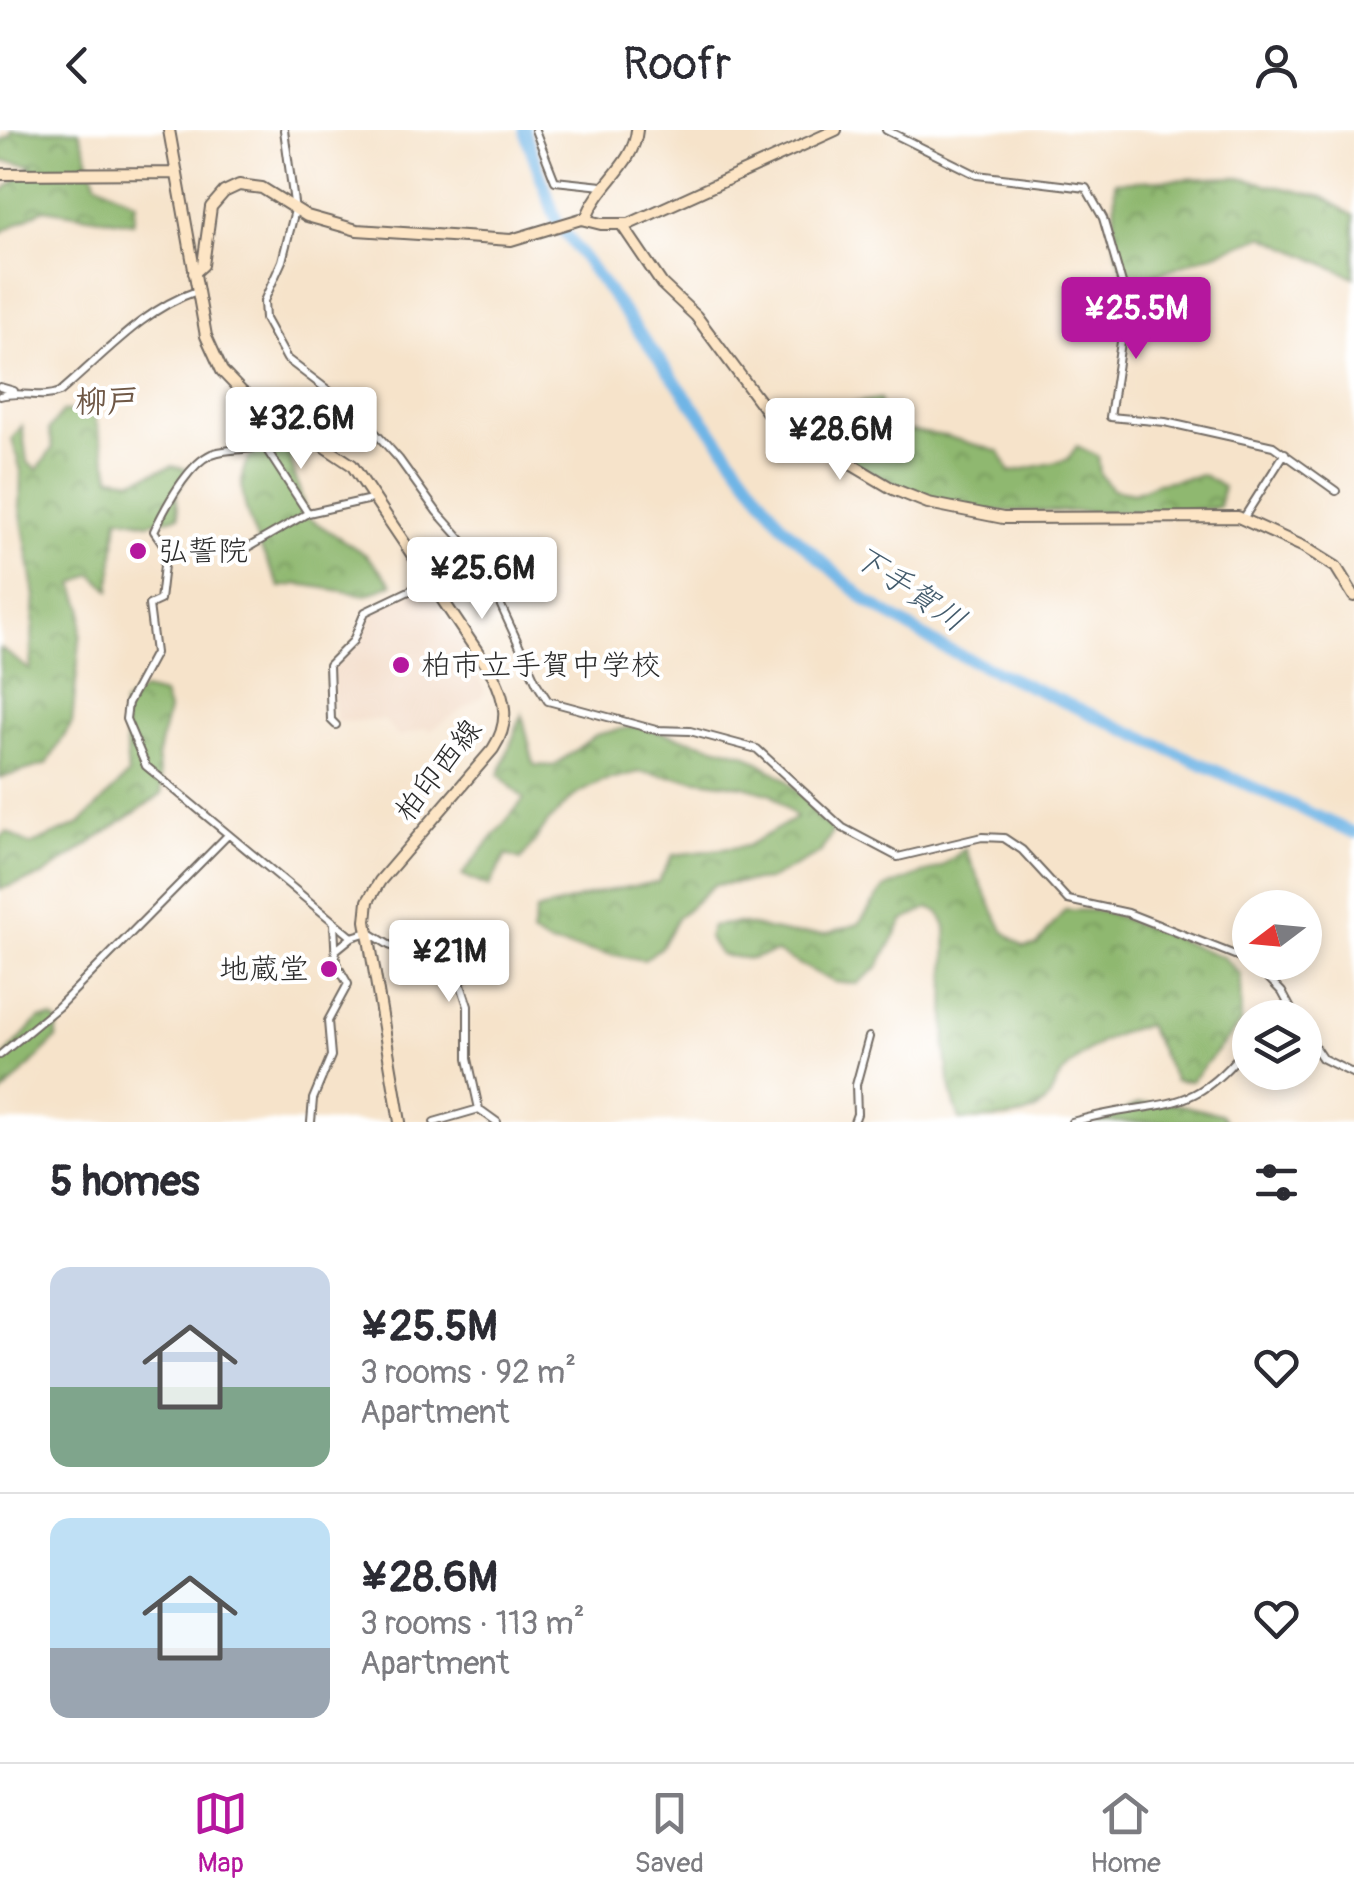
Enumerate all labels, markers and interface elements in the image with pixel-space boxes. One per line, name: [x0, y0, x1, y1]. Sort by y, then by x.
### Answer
text: Roofr: [623, 37, 731, 93]
icon: back: [50, 38, 105, 93]
icon: person: [1249, 38, 1304, 93]
pin: ¥25.5M: [1055, 277, 1217, 362]
text: ¥25.5M: [1084, 289, 1188, 329]
district label: 柳戸: [75, 382, 139, 422]
pin: ¥32.6M: [220, 387, 382, 472]
pin: ¥28.6M: [759, 398, 921, 483]
text: ¥32.6M: [248, 399, 354, 439]
text: ¥28.6M: [788, 410, 892, 450]
place label: 弘誓院: [158, 533, 248, 570]
water label: 下手賀川: [845, 536, 974, 641]
pin: ¥25.6M: [401, 537, 563, 622]
marker: 弘誓院: [127, 540, 149, 562]
text: ¥25.6M: [429, 549, 535, 589]
place label: 柏市立手賀中学校: [421, 647, 661, 684]
marker: 柏市立手賀中学校: [390, 654, 412, 676]
street label: 柏印西線: [387, 712, 490, 829]
north arrow: [1232, 890, 1322, 980]
map controls: [1232, 890, 1322, 1090]
pin: ¥21M: [390, 920, 508, 1005]
text: ¥21M: [411, 932, 487, 972]
place label: 地蔵堂: [219, 951, 309, 988]
marker: 地蔵堂: [318, 958, 340, 980]
button: layers: [1232, 1000, 1322, 1090]
icon: filters: [1249, 1155, 1304, 1210]
text: 5 homes: [50, 1156, 200, 1208]
text: ¥25.5M: [360, 1301, 498, 1353]
icon: home: [130, 1307, 250, 1427]
icon: heart: [1249, 1340, 1304, 1395]
text: 3 rooms · 92 m²: [360, 1353, 576, 1393]
text: Apartment: [360, 1393, 509, 1433]
text: ¥28.6M: [360, 1552, 498, 1604]
icon: home: [130, 1558, 250, 1678]
icon: heart: [1249, 1591, 1304, 1646]
text: 3 rooms · 113 m²: [360, 1604, 585, 1644]
text: Apartment: [360, 1644, 509, 1684]
tab: Map: [193, 1786, 248, 1881]
tab: Saved: [634, 1786, 704, 1881]
tab: Home: [1090, 1786, 1161, 1881]

